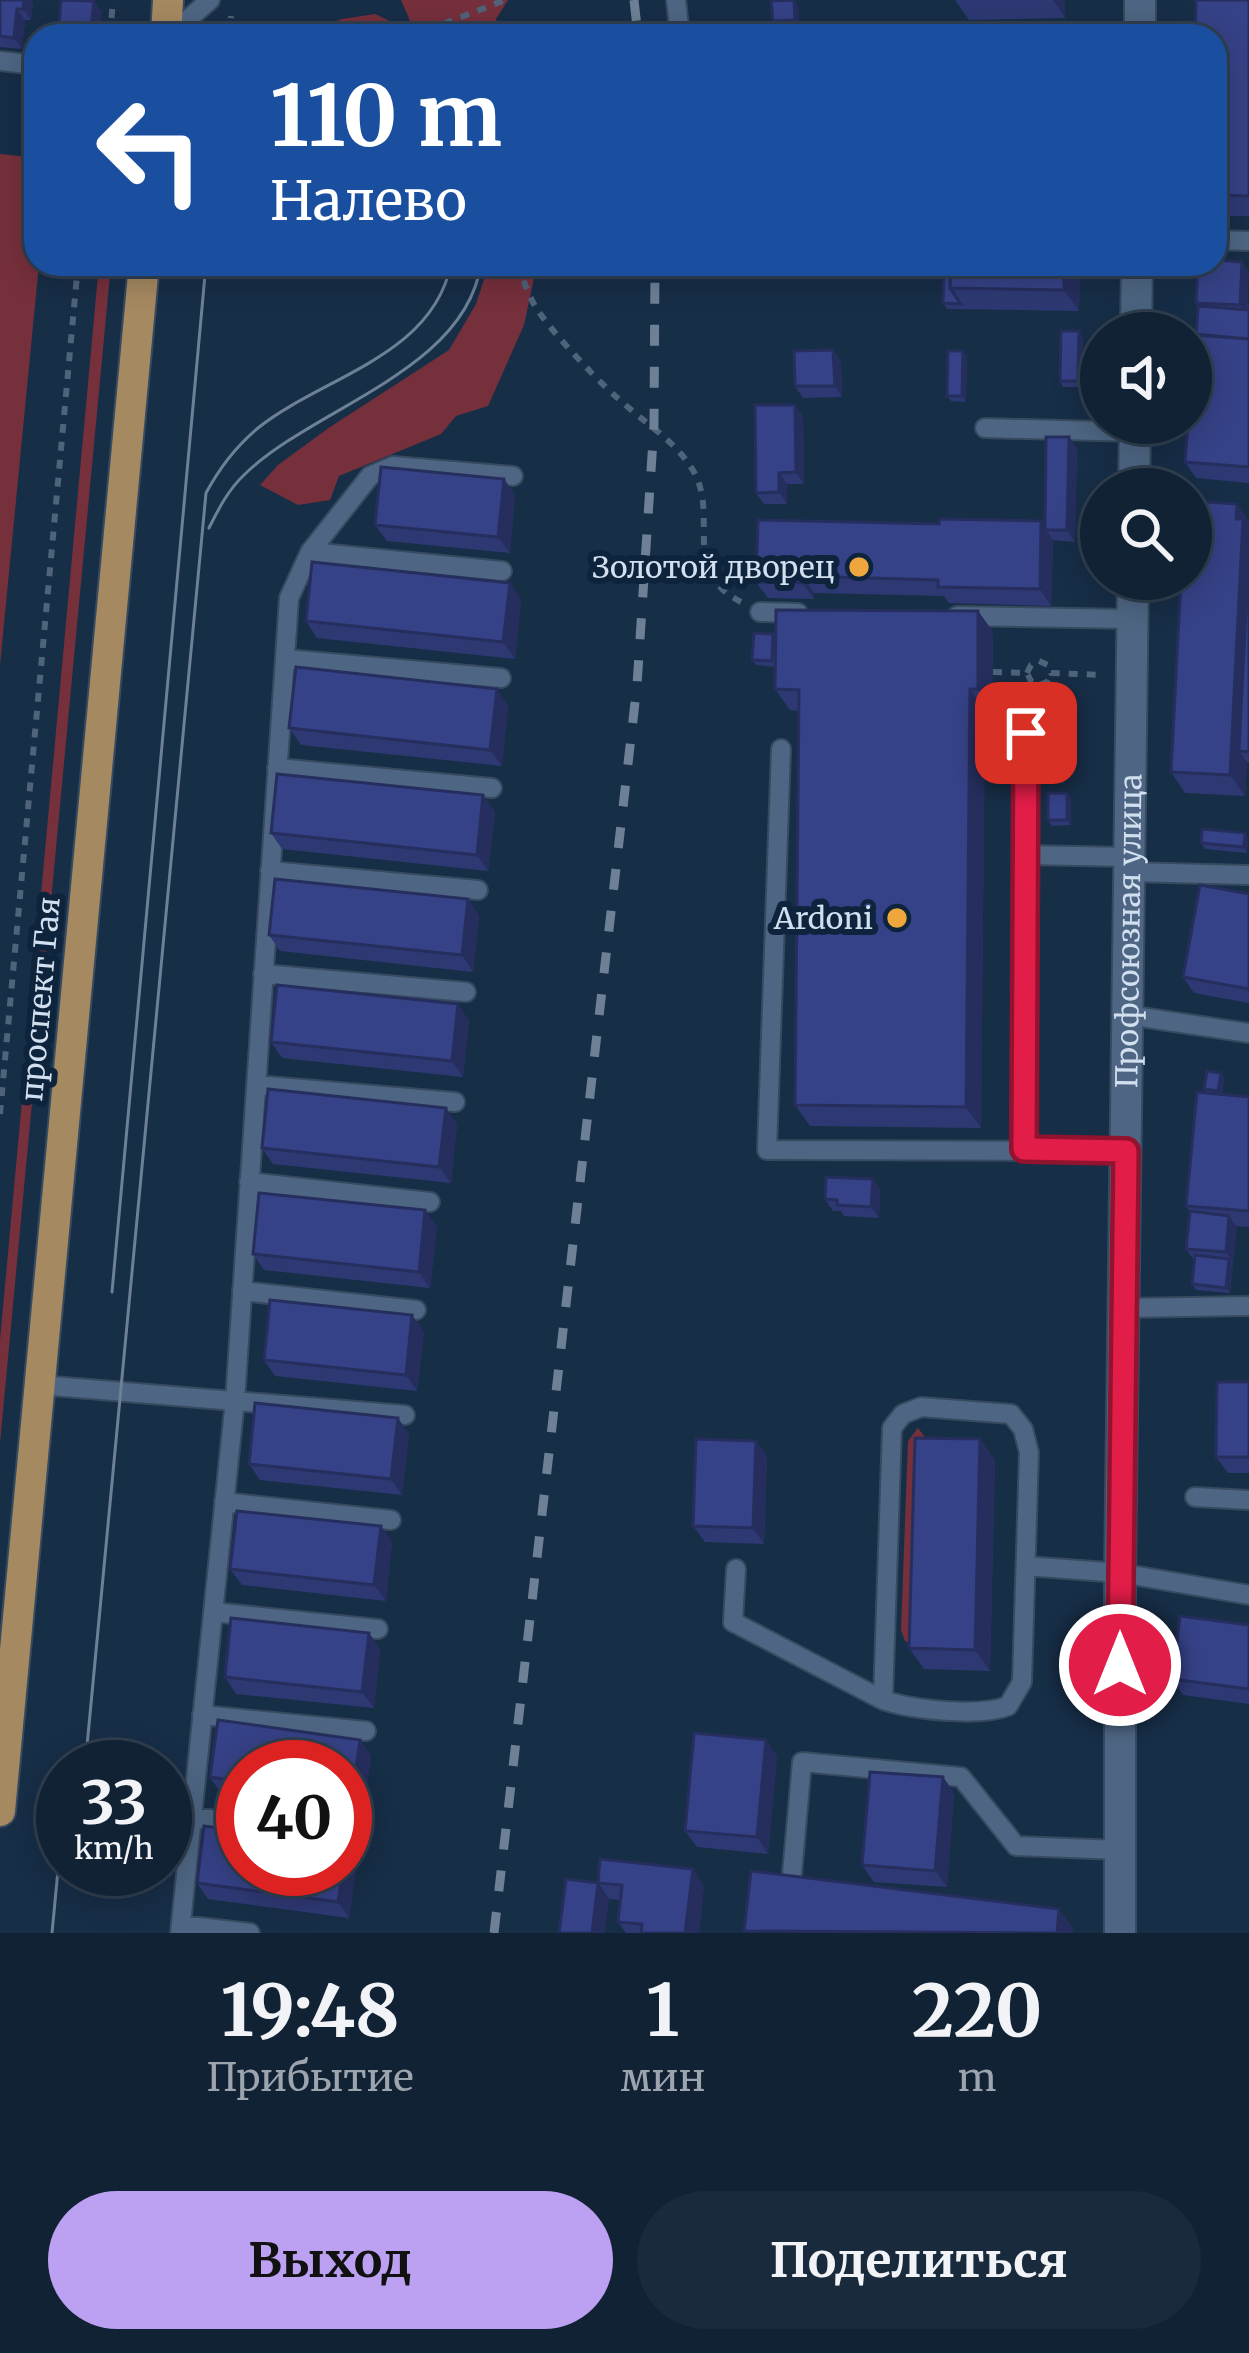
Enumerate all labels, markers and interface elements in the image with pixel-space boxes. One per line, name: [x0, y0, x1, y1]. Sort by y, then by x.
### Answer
text: 110 m: [270, 63, 502, 169]
icon: left: [72, 72, 228, 228]
text: Налево: [270, 167, 467, 235]
map controls: [1080, 312, 1212, 600]
button: sound: [1080, 312, 1212, 444]
button: search: [1080, 468, 1212, 600]
place label: Золотой дворец: [592, 548, 835, 586]
marker: Золотой дворец: [846, 554, 872, 580]
pin: [975, 682, 1077, 784]
icon: arrive: [993, 700, 1059, 766]
street label: Профсоюзная улица: [1107, 773, 1149, 1089]
street label: проспект Гая: [12, 895, 68, 1103]
place label: Ardoni: [773, 899, 873, 937]
marker: Ardoni: [884, 905, 910, 931]
position arrow: [1057, 1602, 1183, 1728]
speed limit sign: 40: [216, 1740, 372, 1896]
text: 33: [81, 1765, 147, 1840]
text: km/h: [74, 1829, 154, 1867]
text: 19:48: [221, 1965, 400, 2056]
text: 1: [646, 1965, 679, 2056]
text: 220: [912, 1965, 1042, 2056]
text: Прибытие: [207, 2053, 414, 2102]
text: мин: [620, 2053, 705, 2102]
text: m: [958, 2053, 997, 2102]
button: Выход: [48, 2191, 613, 2329]
button: Поделиться: [637, 2191, 1201, 2329]

